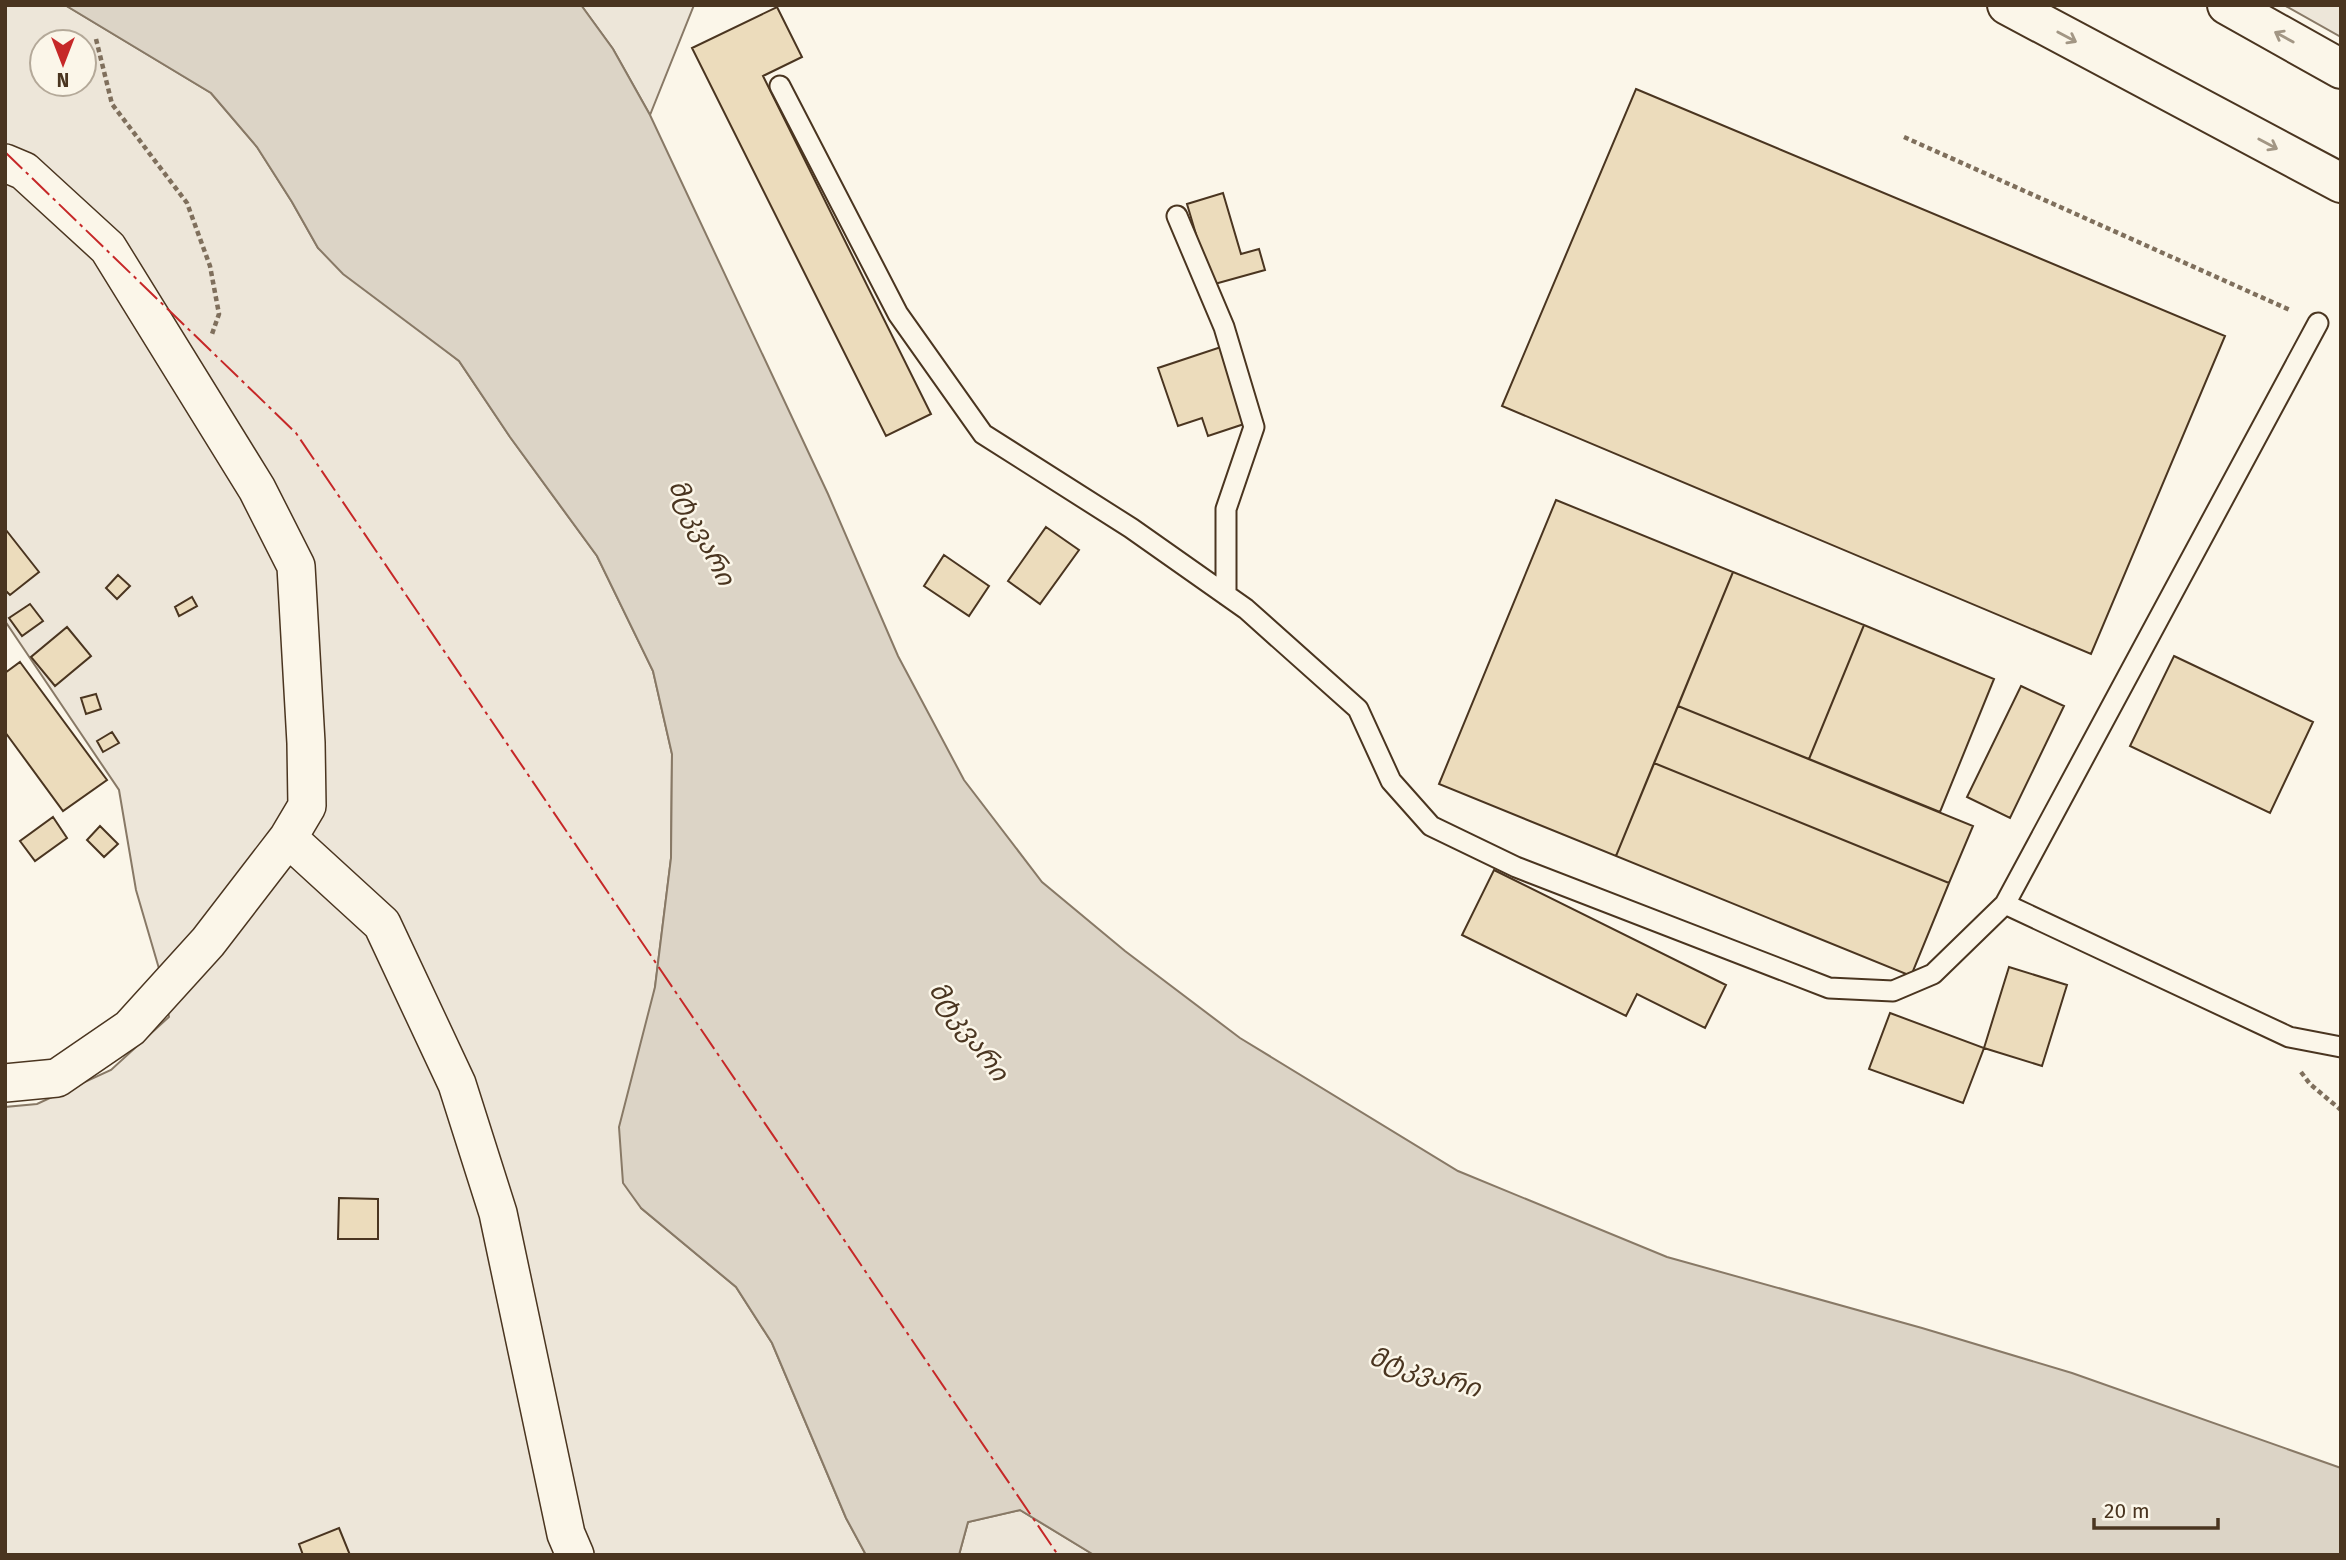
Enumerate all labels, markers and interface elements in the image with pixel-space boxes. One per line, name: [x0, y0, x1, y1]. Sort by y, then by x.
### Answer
north arrow: [28, 28, 98, 98]
one-way arrow: [2274, 30, 2295, 43]
one-way arrow: [2057, 31, 2077, 45]
text: N: [57, 68, 69, 91]
one-way arrow: [2257, 138, 2278, 151]
water label: მტკვარი: [662, 474, 742, 591]
water label: მტკვარი: [922, 976, 1016, 1088]
water label: მტკვარი: [1365, 1341, 1485, 1404]
scale bar: [2094, 1486, 2218, 1530]
text: 20 m: [2104, 1498, 2150, 1524]

